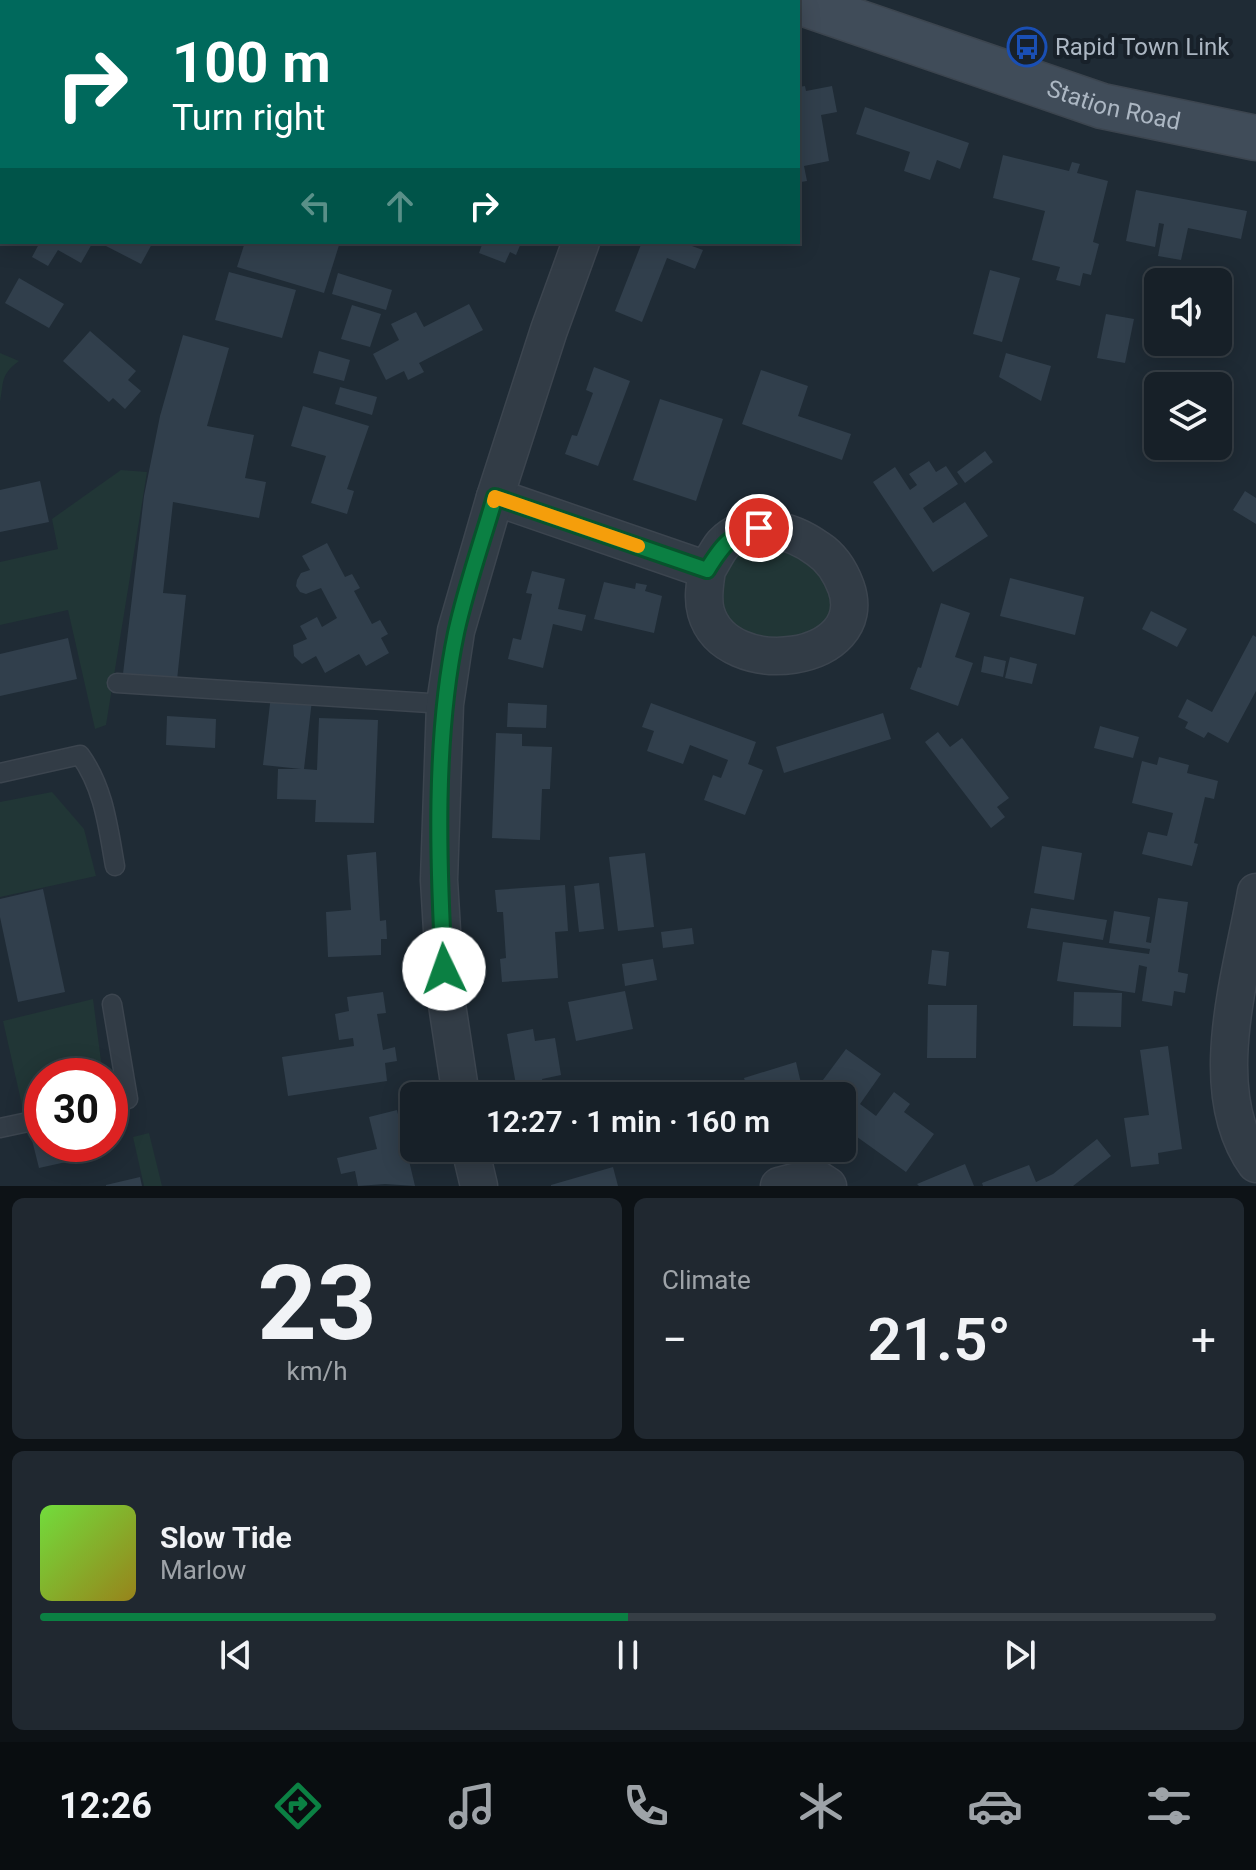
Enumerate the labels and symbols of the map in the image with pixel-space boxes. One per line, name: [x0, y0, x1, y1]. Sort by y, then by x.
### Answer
bus stop icon: Rapid Town Link: [1006, 26, 1048, 68]
place label: Rapid Town Link: [1055, 33, 1230, 61]
street label: Station Road: [1043, 74, 1183, 136]
pin: [725, 494, 793, 562]
position arrow: [402, 927, 486, 1011]
speed limit sign: 30: [24, 1058, 128, 1162]

